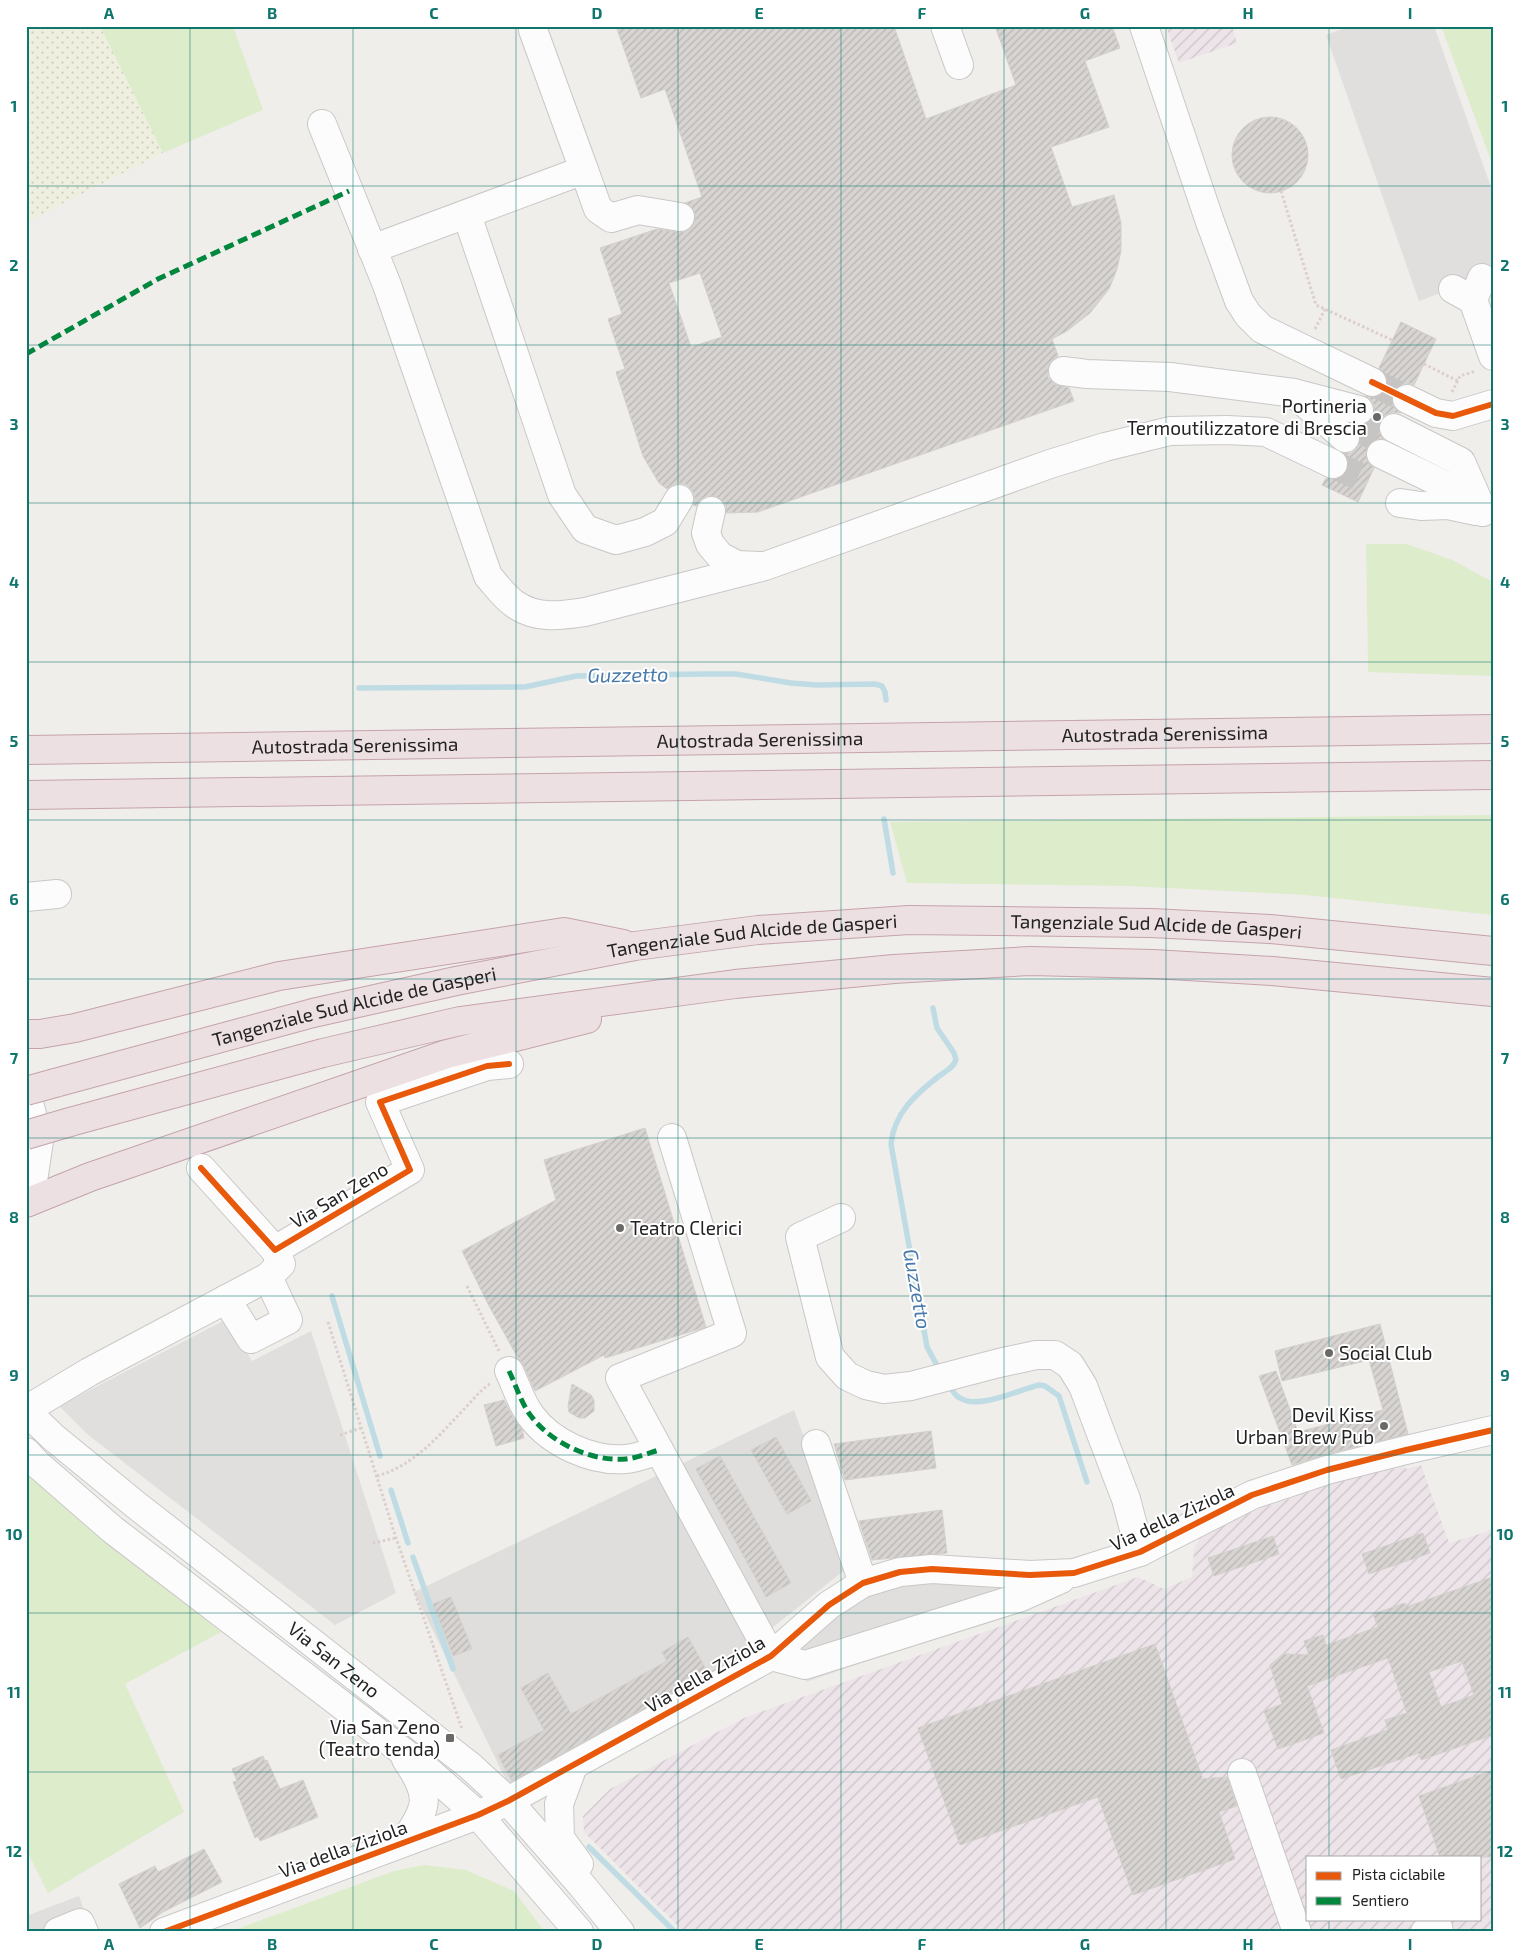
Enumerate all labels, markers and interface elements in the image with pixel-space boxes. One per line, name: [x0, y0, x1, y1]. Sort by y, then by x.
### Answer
text: A: [104, 3, 115, 22]
text: B: [267, 3, 277, 22]
text: C: [429, 3, 439, 22]
text: D: [592, 3, 603, 22]
text: E: [754, 3, 764, 22]
text: F: [918, 3, 927, 22]
text: G: [1080, 3, 1090, 22]
text: H: [1242, 3, 1254, 22]
text: I: [1408, 3, 1412, 22]
text: 1: [11, 96, 17, 115]
text: 1: [1502, 96, 1508, 115]
text: 2: [9, 255, 19, 274]
text: 2: [1500, 255, 1510, 274]
place label: Portineria Termoutilizzatore di Brescia: [1127, 394, 1367, 439]
marker: Portineria Termoutilizzatore di Brescia: [1371, 411, 1383, 423]
text: 3: [9, 414, 19, 433]
text: 3: [1500, 414, 1510, 433]
text: 4: [9, 572, 19, 591]
text: 4: [1500, 572, 1510, 591]
water label: Guzzetto: [587, 661, 669, 687]
street label: Autostrada Serenissima: [1061, 720, 1268, 746]
street label: Autostrada Serenissima: [656, 726, 863, 752]
text: 5: [10, 731, 19, 750]
text: 5: [1501, 731, 1510, 750]
street label: Autostrada Serenissima: [252, 732, 458, 758]
text: 6: [9, 889, 19, 908]
text: 6: [1500, 889, 1510, 908]
street label: Tangenziale Sud Alcide de Gasperi: [605, 909, 898, 962]
street label: Tangenziale Sud Alcide de Gasperi: [1010, 909, 1303, 943]
street label: Tangenziale Sud Alcide de Gasperi: [209, 961, 498, 1051]
text: 7: [10, 1048, 19, 1067]
text: 7: [1501, 1048, 1510, 1067]
street label: Via San Zeno: [286, 1156, 392, 1233]
text: 8: [9, 1207, 19, 1226]
text: 8: [1500, 1207, 1510, 1226]
place label: Teatro Clerici: [630, 1216, 742, 1239]
marker: Teatro Clerici: [614, 1222, 626, 1234]
water label: Guzzetto: [899, 1247, 937, 1331]
place label: Social Club: [1339, 1341, 1432, 1364]
marker: Social Club: [1323, 1347, 1335, 1359]
text: 9: [9, 1365, 19, 1384]
text: 9: [1500, 1365, 1510, 1384]
place label: Devil Kiss Urban Brew Pub: [1235, 1403, 1374, 1448]
marker: Devil Kiss Urban Brew Pub: [1378, 1420, 1390, 1432]
street label: Via della Ziziola: [1106, 1478, 1238, 1555]
text: 10: [5, 1524, 23, 1543]
text: 10: [1496, 1524, 1514, 1543]
street label: Via San Zeno: [284, 1616, 385, 1702]
street label: Via della Ziziola: [641, 1630, 769, 1717]
text: 11: [7, 1682, 21, 1701]
text: 11: [1498, 1682, 1512, 1701]
place label: Via San Zeno (Teatro tenda): [319, 1715, 440, 1760]
marker: Via San Zeno (Teatro tenda): [444, 1732, 456, 1744]
street label: Via della Ziziola: [276, 1815, 410, 1882]
text: 12: [6, 1841, 22, 1860]
text: 12: [1497, 1841, 1513, 1860]
legend: [1306, 1856, 1482, 1920]
text: Pista ciclabile: [1352, 1865, 1445, 1883]
text: Sentiero: [1352, 1891, 1409, 1909]
text: A: [104, 1934, 115, 1953]
text: B: [267, 1934, 277, 1953]
text: C: [429, 1934, 439, 1953]
text: D: [592, 1934, 603, 1953]
text: E: [754, 1934, 764, 1953]
text: F: [918, 1934, 927, 1953]
text: G: [1080, 1934, 1090, 1953]
text: H: [1242, 1934, 1254, 1953]
text: I: [1408, 1934, 1412, 1953]

